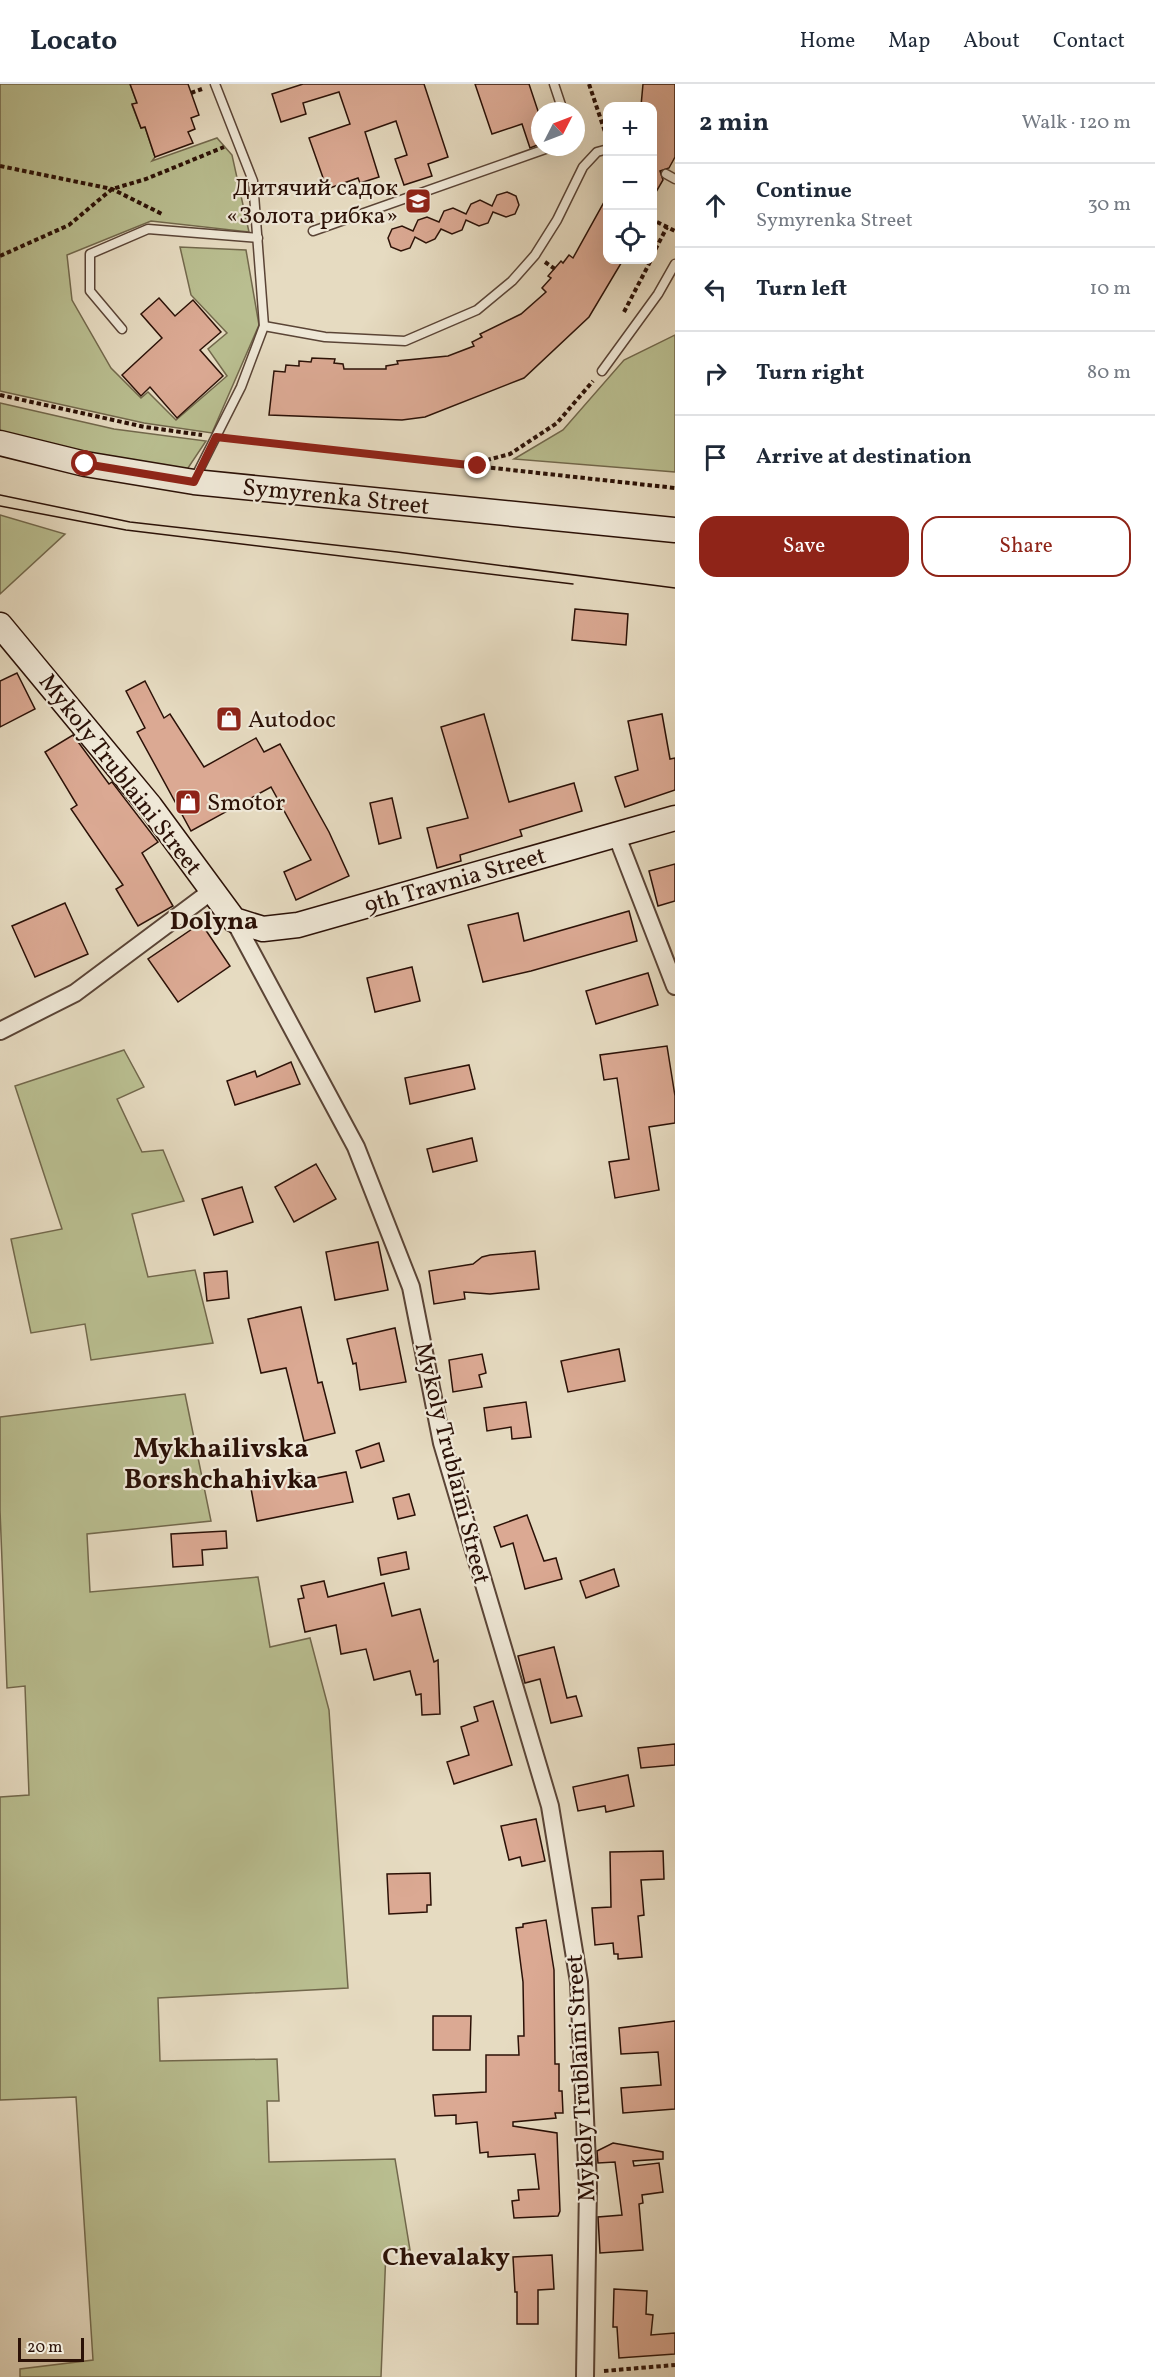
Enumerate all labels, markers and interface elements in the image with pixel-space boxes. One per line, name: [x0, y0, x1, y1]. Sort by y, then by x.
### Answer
text: Locato: [30, 22, 117, 61]
text: Home: [800, 27, 855, 56]
text: Map: [888, 27, 930, 56]
text: About: [963, 27, 1020, 56]
text: Contact: [1053, 27, 1125, 56]
north arrow: [531, 102, 585, 156]
map controls: [603, 102, 657, 264]
button: +: [603, 102, 657, 156]
text: 2 min: [699, 105, 769, 141]
text: Walk · 120 m: [1022, 109, 1131, 137]
button: −: [603, 156, 657, 210]
place label: Дитячий садок «Золота рибка»: [227, 172, 398, 234]
text: Continue: [756, 176, 852, 207]
school or university icon: Дитячий садок «Золота рибка»: [403, 186, 433, 216]
icon: ahead: [699, 189, 732, 222]
text: 30 m: [1087, 191, 1131, 219]
text: Symyrenka Street: [756, 207, 913, 235]
button: locate: [603, 210, 657, 264]
icon: left: [699, 273, 732, 306]
text: Turn left: [756, 274, 847, 305]
text: 10 m: [1090, 275, 1131, 303]
icon: right: [699, 357, 732, 390]
text: Turn right: [756, 358, 864, 389]
text: 80 m: [1087, 359, 1131, 387]
icon: arrive: [699, 441, 732, 474]
text: Arrive at destination: [756, 442, 972, 473]
route start: [71, 450, 97, 476]
route end: [464, 452, 490, 478]
street label: Symyrenka Street: [241, 471, 431, 525]
button: Save: [699, 516, 909, 577]
button: Share: [921, 516, 1131, 577]
street label: Mykoly Trublaini Street: [30, 667, 209, 883]
shop icon: Autodoc: [214, 704, 244, 734]
place label: Autodoc: [248, 704, 336, 738]
shop icon: Smotor: [173, 787, 203, 817]
place label: Smotor: [207, 787, 285, 821]
street label: 9th Travnia Street: [361, 840, 550, 924]
district label: Dolyna: [170, 904, 258, 940]
street label: Mykoly Trublaini Street: [405, 1339, 498, 1588]
district label: Mykhailivska Borshchahivka: [124, 1431, 318, 1500]
street label: Mykoly Trublaini Street: [559, 1953, 605, 2203]
district label: Chevalaky: [382, 2240, 510, 2276]
scale bar: [18, 2335, 84, 2362]
text: 20 m: [27, 2337, 62, 2359]

